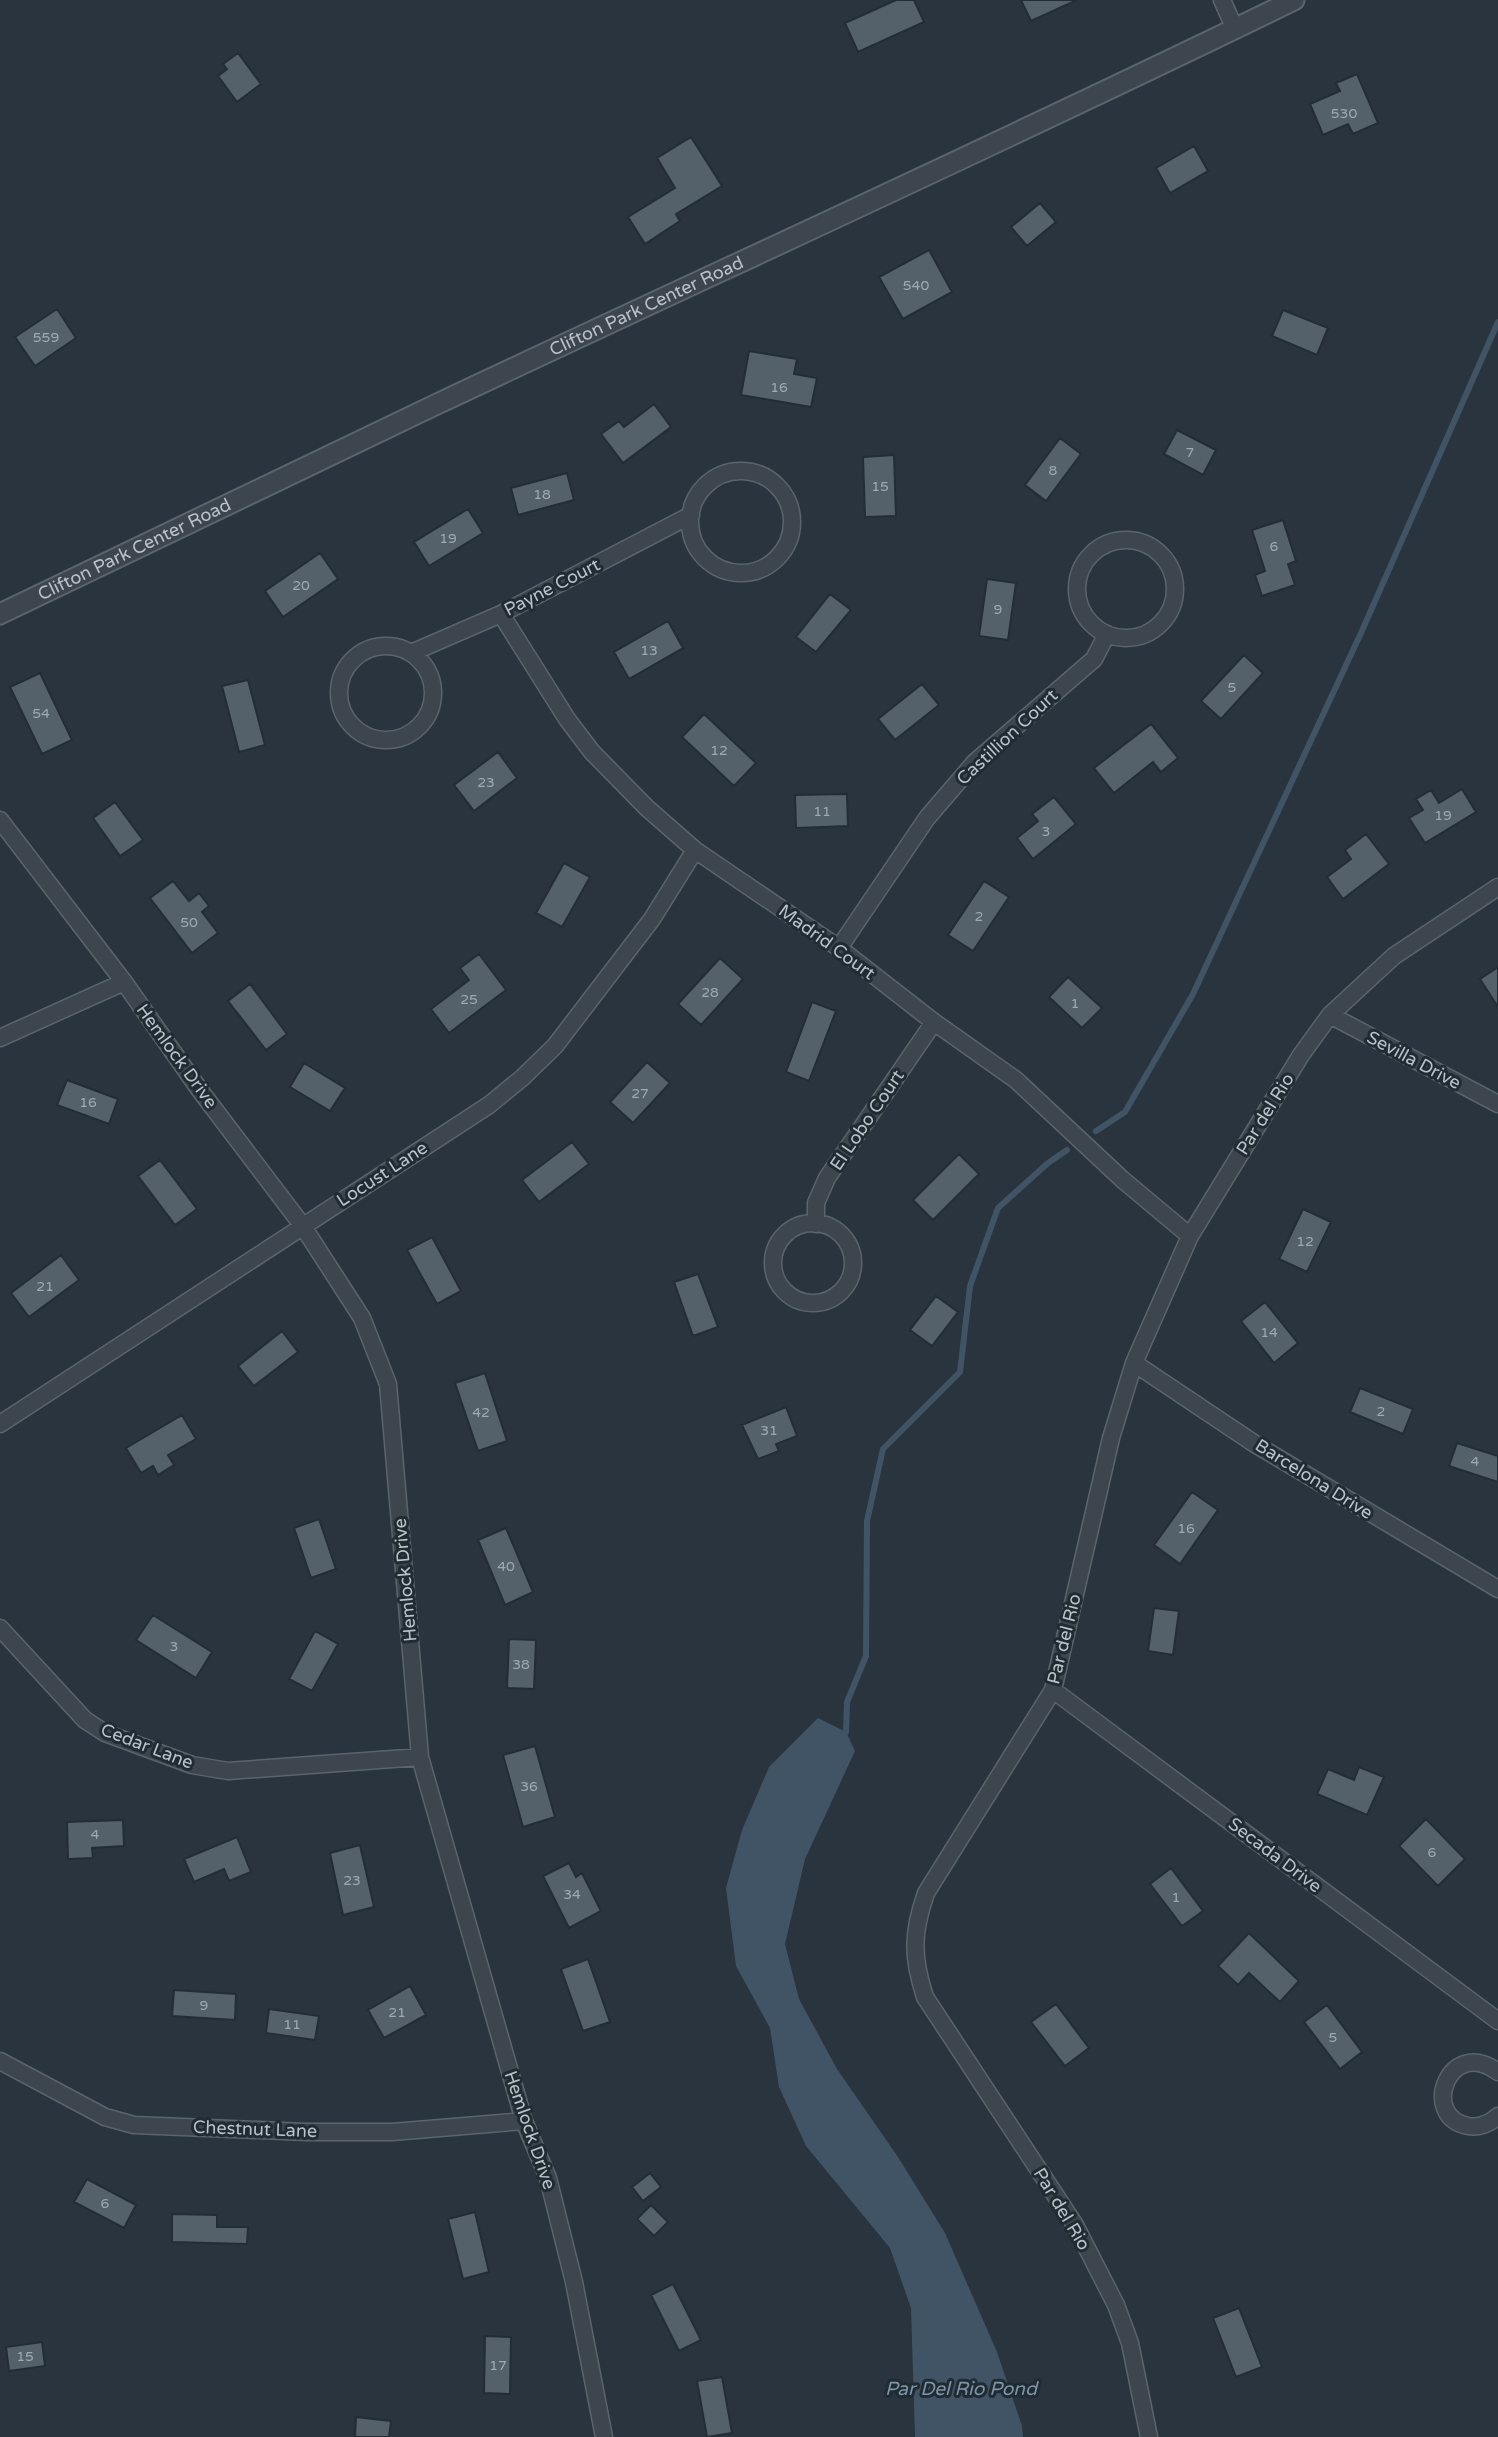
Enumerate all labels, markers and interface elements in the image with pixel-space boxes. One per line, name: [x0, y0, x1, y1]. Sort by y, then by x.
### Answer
house number: 530: [1331, 105, 1357, 122]
street label: Clifton Park Center Road: [546, 251, 747, 361]
house number: 540: [903, 277, 929, 294]
house number: 559: [33, 329, 59, 346]
house number: 16: [770, 379, 788, 396]
house number: 7: [1186, 444, 1194, 461]
house number: 8: [1049, 462, 1058, 479]
house number: 15: [871, 478, 889, 495]
house number: 18: [533, 486, 551, 503]
street label: Clifton Park Center Road: [34, 493, 234, 605]
house number: 19: [439, 530, 457, 547]
house number: 6: [1270, 538, 1279, 555]
street label: Payne Court: [500, 553, 604, 621]
house number: 20: [292, 577, 310, 594]
house number: 9: [994, 601, 1002, 618]
house number: 13: [640, 642, 658, 659]
house number: 5: [1228, 679, 1236, 696]
street label: Castillion Court: [952, 684, 1062, 790]
house number: 54: [32, 705, 50, 722]
house number: 12: [710, 742, 728, 759]
house number: 23: [477, 774, 495, 791]
house number: 11: [813, 803, 831, 820]
house number: 19: [1434, 807, 1452, 824]
house number: 3: [1042, 823, 1050, 840]
street label: Madrid Court: [774, 900, 880, 985]
house number: 2: [975, 908, 983, 925]
house number: 50: [180, 914, 198, 931]
house number: 28: [701, 984, 719, 1001]
house number: 25: [460, 991, 478, 1008]
house number: 1: [1071, 995, 1079, 1012]
street label: Hemlock Drive: [132, 999, 222, 1113]
street label: Sevilla Drive: [1363, 1026, 1465, 1094]
street label: El Lobo Court: [825, 1065, 909, 1175]
street label: Par del Rio: [1231, 1069, 1299, 1159]
house number: 27: [631, 1085, 649, 1102]
house number: 16: [79, 1094, 97, 1111]
street label: Locust Lane: [333, 1137, 431, 1211]
house number: 12: [1296, 1233, 1314, 1250]
house number: 21: [36, 1278, 54, 1295]
house number: 14: [1260, 1324, 1278, 1341]
house number: 2: [1377, 1403, 1385, 1420]
house number: 42: [472, 1404, 490, 1421]
house number: 31: [760, 1422, 778, 1439]
street label: Barcelona Drive: [1251, 1434, 1377, 1524]
house number: 4: [1471, 1453, 1480, 1470]
street label: Hemlock Drive: [389, 1517, 421, 1643]
house number: 16: [1177, 1520, 1195, 1537]
house number: 40: [497, 1558, 515, 1575]
street label: Par del Rio: [1042, 1592, 1086, 1686]
house number: 3: [170, 1638, 178, 1655]
house number: 38: [512, 1656, 530, 1673]
street label: Cedar Lane: [98, 1718, 196, 1774]
house number: 36: [520, 1778, 538, 1795]
street label: Secada Drive: [1224, 1813, 1326, 1897]
house number: 4: [91, 1826, 100, 1843]
house number: 6: [1428, 1844, 1437, 1861]
house number: 23: [343, 1872, 361, 1889]
house number: 34: [563, 1886, 581, 1903]
house number: 1: [1172, 1889, 1180, 1906]
house number: 9: [200, 1997, 208, 2014]
house number: 21: [388, 2004, 406, 2021]
house number: 11: [283, 2016, 301, 2033]
house number: 5: [1329, 2029, 1337, 2046]
street label: Hemlock Drive: [499, 2068, 561, 2192]
street label: Chestnut Lane: [193, 2116, 317, 2142]
street label: Par del Rio: [1029, 2164, 1095, 2254]
house number: 6: [101, 2195, 110, 2212]
house number: 15: [16, 2348, 34, 2365]
house number: 17: [489, 2357, 507, 2374]
water label: Par Del Rio Pond: [885, 2378, 1039, 2400]

